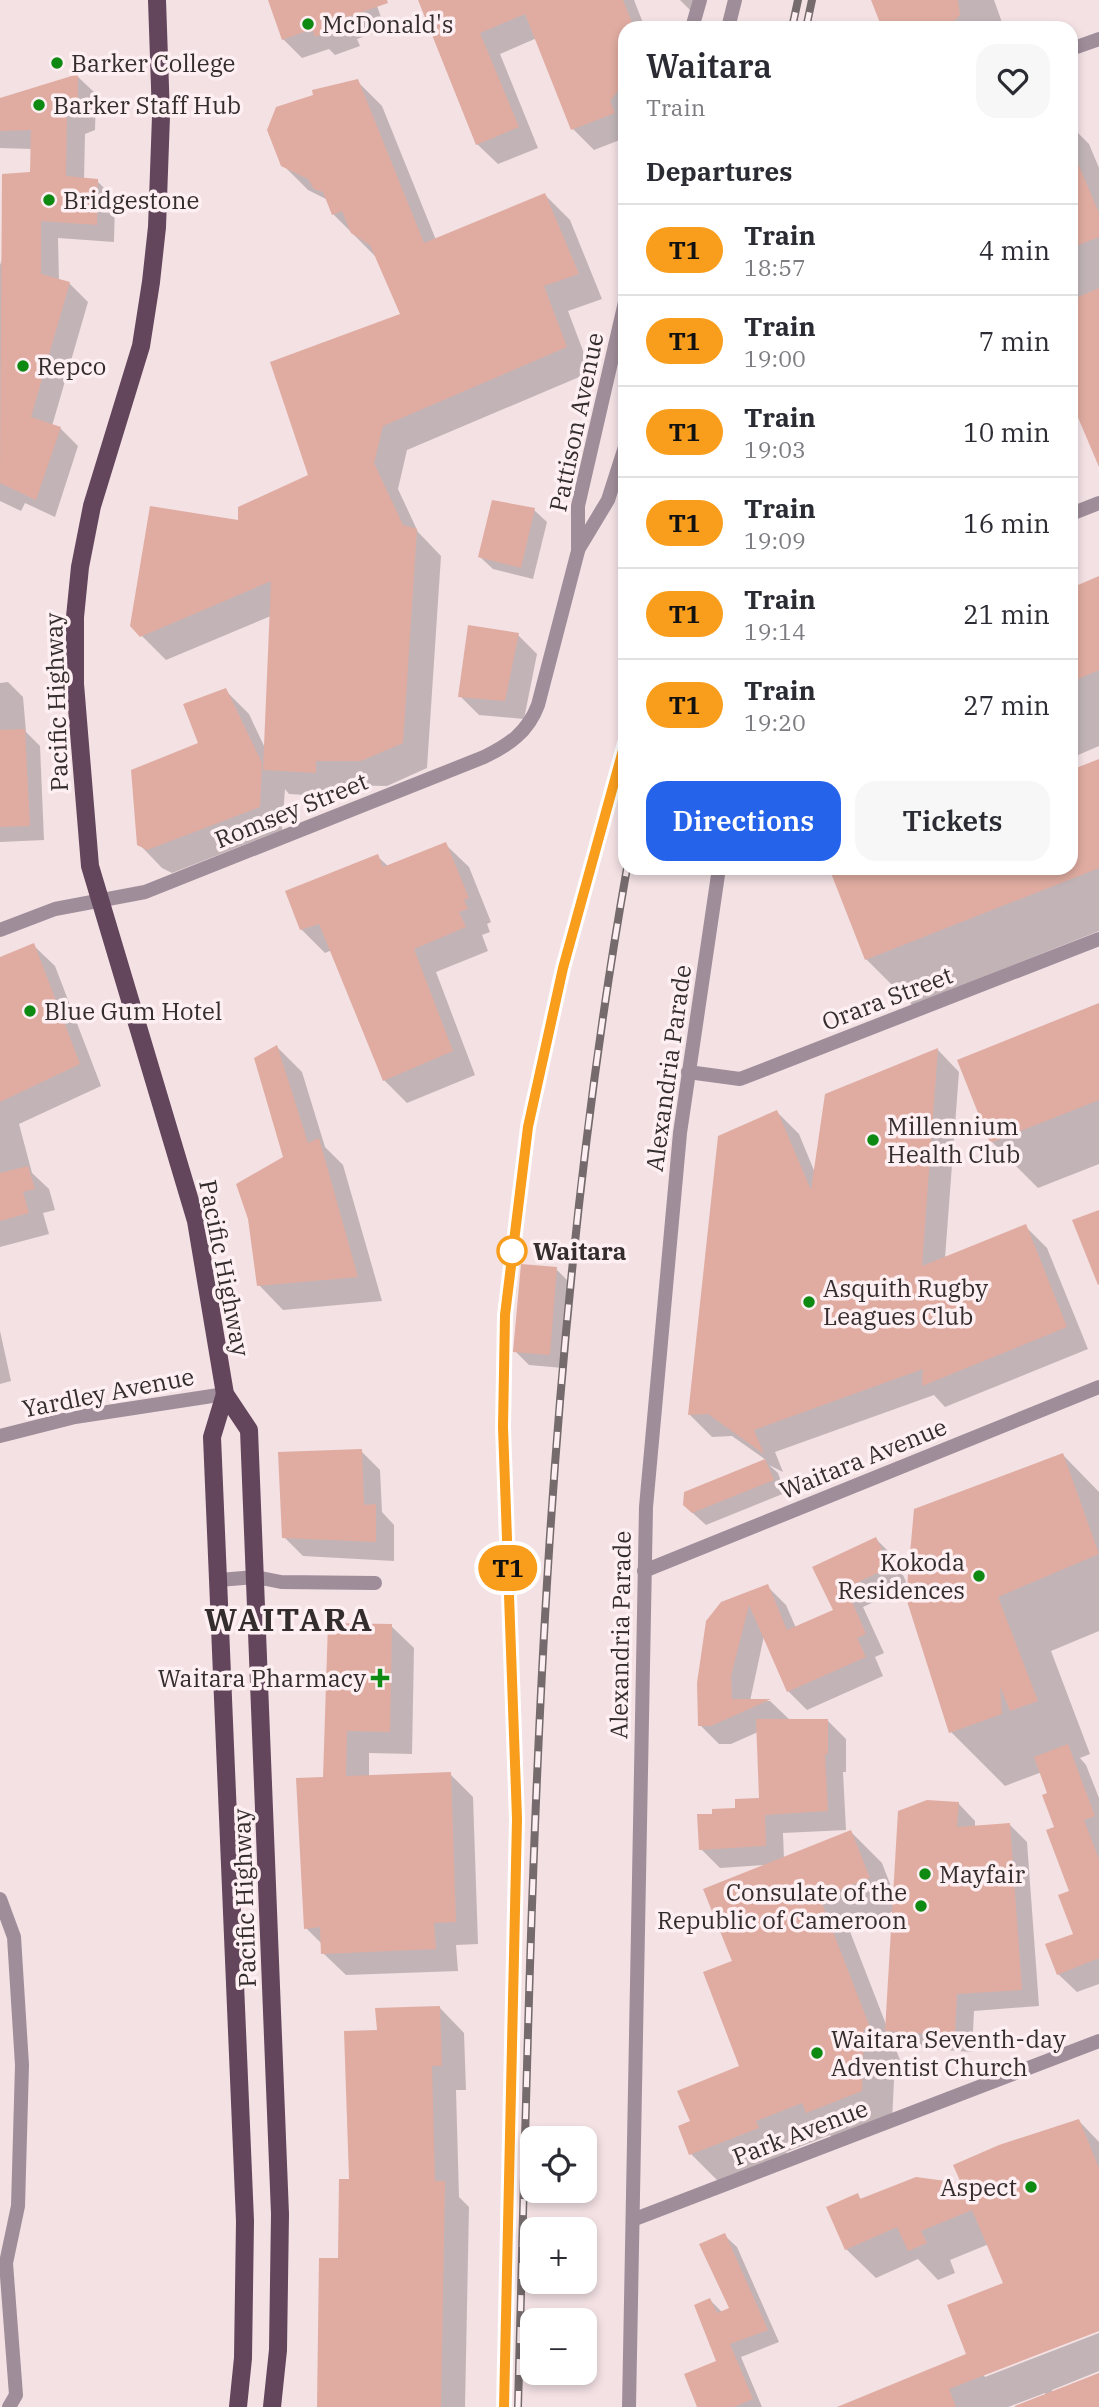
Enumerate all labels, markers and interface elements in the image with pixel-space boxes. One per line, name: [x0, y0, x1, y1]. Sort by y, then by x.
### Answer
place label: McDonald's: [322, 8, 454, 40]
marker: McDonald's: [300, 16, 316, 32]
text: Waitara: [646, 44, 772, 87]
button: heart: [976, 44, 1050, 118]
place label: Barker College: [71, 47, 235, 79]
marker: Barker College: [49, 55, 65, 71]
place label: Barker Staff Hub: [53, 89, 241, 121]
text: Train: [646, 92, 705, 122]
marker: Barker Staff Hub: [31, 97, 47, 113]
text: Departures: [646, 154, 792, 188]
place label: Bridgestone: [63, 184, 199, 216]
marker: Bridgestone: [41, 192, 57, 208]
text: Train: [744, 218, 816, 252]
text: 4 min: [979, 233, 1050, 267]
text: T1: [669, 234, 700, 266]
text: 18:57: [744, 252, 806, 282]
text: Train: [744, 309, 816, 343]
text: 7 min: [979, 324, 1050, 358]
text: T1: [669, 325, 700, 357]
street label: Pattison Avenue: [541, 330, 611, 514]
text: 19:00: [744, 343, 806, 373]
place label: Repco: [37, 350, 106, 382]
marker: Repco: [15, 358, 31, 374]
text: Train: [744, 400, 816, 434]
text: 10 min: [963, 415, 1050, 449]
text: T1: [669, 416, 700, 448]
text: 19:03: [744, 434, 806, 464]
text: Train: [744, 491, 816, 525]
text: 16 min: [963, 506, 1050, 540]
text: T1: [669, 507, 700, 539]
text: 19:09: [744, 525, 806, 555]
text: Train: [744, 582, 816, 616]
text: 21 min: [963, 597, 1050, 631]
text: T1: [669, 598, 700, 630]
street label: Pacific Highway: [37, 612, 75, 792]
text: 19:14: [744, 616, 806, 646]
text: Train: [744, 673, 816, 707]
text: 27 min: [963, 688, 1050, 722]
text: T1: [669, 689, 700, 721]
text: 19:20: [744, 707, 806, 737]
street label: Romsey Street: [210, 765, 372, 855]
button: Directions: [646, 781, 841, 861]
button: Tickets: [855, 781, 1050, 861]
street label: Orara Street: [817, 958, 957, 1038]
street label: Alexandria Parade: [638, 963, 698, 1173]
place label: Blue Gum Hotel: [44, 995, 222, 1027]
marker: Blue Gum Hotel: [22, 1003, 38, 1019]
place label: Millennium Health Club: [887, 1110, 1020, 1170]
marker: Millennium Health Club: [865, 1132, 881, 1148]
street label: Pacific Highway: [192, 1177, 258, 1359]
place label: Waitara: [533, 1235, 627, 1267]
marker: Waitara: [497, 1236, 527, 1266]
place label: Asquith Rugby Leagues Club: [823, 1272, 988, 1332]
marker: Asquith Rugby Leagues Club: [801, 1294, 817, 1310]
street label: Yardley Avenue: [19, 1360, 197, 1424]
street label: Waitara Avenue: [775, 1410, 951, 1506]
street label: Alexandria Parade: [602, 1531, 638, 1739]
line badge: T1: [476, 1545, 540, 1591]
place label: Kokoda Residences: [838, 1546, 965, 1606]
text: T1: [492, 1552, 524, 1584]
marker: Kokoda Residences: [971, 1568, 987, 1584]
district label: WAITARA: [204, 1598, 374, 1640]
place label: Waitara Pharmacy: [158, 1662, 366, 1694]
marker: Waitara Pharmacy: [372, 1670, 388, 1686]
street label: Pacific Highway: [225, 1808, 263, 1988]
place label: Mayfair: [939, 1858, 1026, 1890]
marker: Mayfair: [917, 1866, 933, 1882]
place label: Consulate of the Republic of Cameroon: [657, 1876, 907, 1936]
marker: Consulate of the Republic of Cameroon: [913, 1898, 929, 1914]
place label: Waitara Seventh-day Adventist Church: [831, 2023, 1066, 2083]
marker: Waitara Seventh-day Adventist Church: [809, 2045, 825, 2061]
street label: Park Avenue: [728, 2092, 872, 2172]
map controls: [520, 2126, 597, 2385]
button: locate: [520, 2126, 597, 2203]
place label: Aspect: [940, 2171, 1017, 2203]
marker: Aspect: [1023, 2179, 1039, 2195]
button: +: [520, 2217, 597, 2294]
button: −: [520, 2308, 597, 2385]

